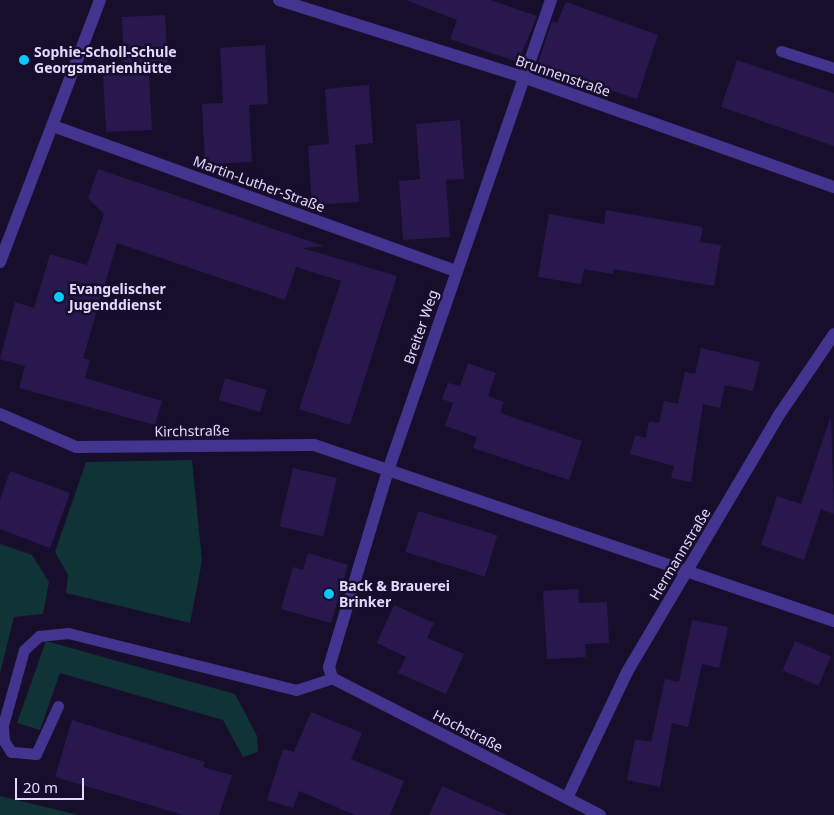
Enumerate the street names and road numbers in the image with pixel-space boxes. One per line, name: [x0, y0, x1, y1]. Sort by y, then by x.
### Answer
street label: Brunnenstraße: [513, 52, 613, 100]
street label: Martin-Luther-Straße: [191, 152, 327, 216]
street label: Breiter Weg: [400, 288, 442, 366]
street label: Kirchstraße: [154, 422, 230, 440]
street label: Hermannstraße: [646, 505, 714, 603]
street label: Hochstraße: [430, 706, 506, 756]

